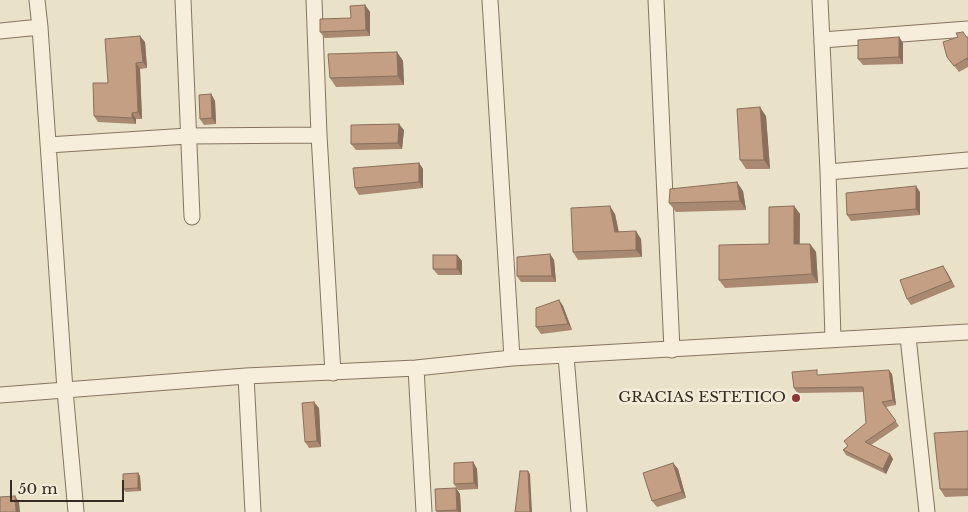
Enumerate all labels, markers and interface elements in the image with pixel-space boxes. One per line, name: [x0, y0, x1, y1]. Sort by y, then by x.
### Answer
place label: GRACIAS ESTETICO: [618, 389, 786, 407]
marker: GRACIAS ESTETICO: [790, 392, 802, 404]
scale bar: [12, 470, 126, 502]
text: 50 m: [18, 479, 58, 498]

